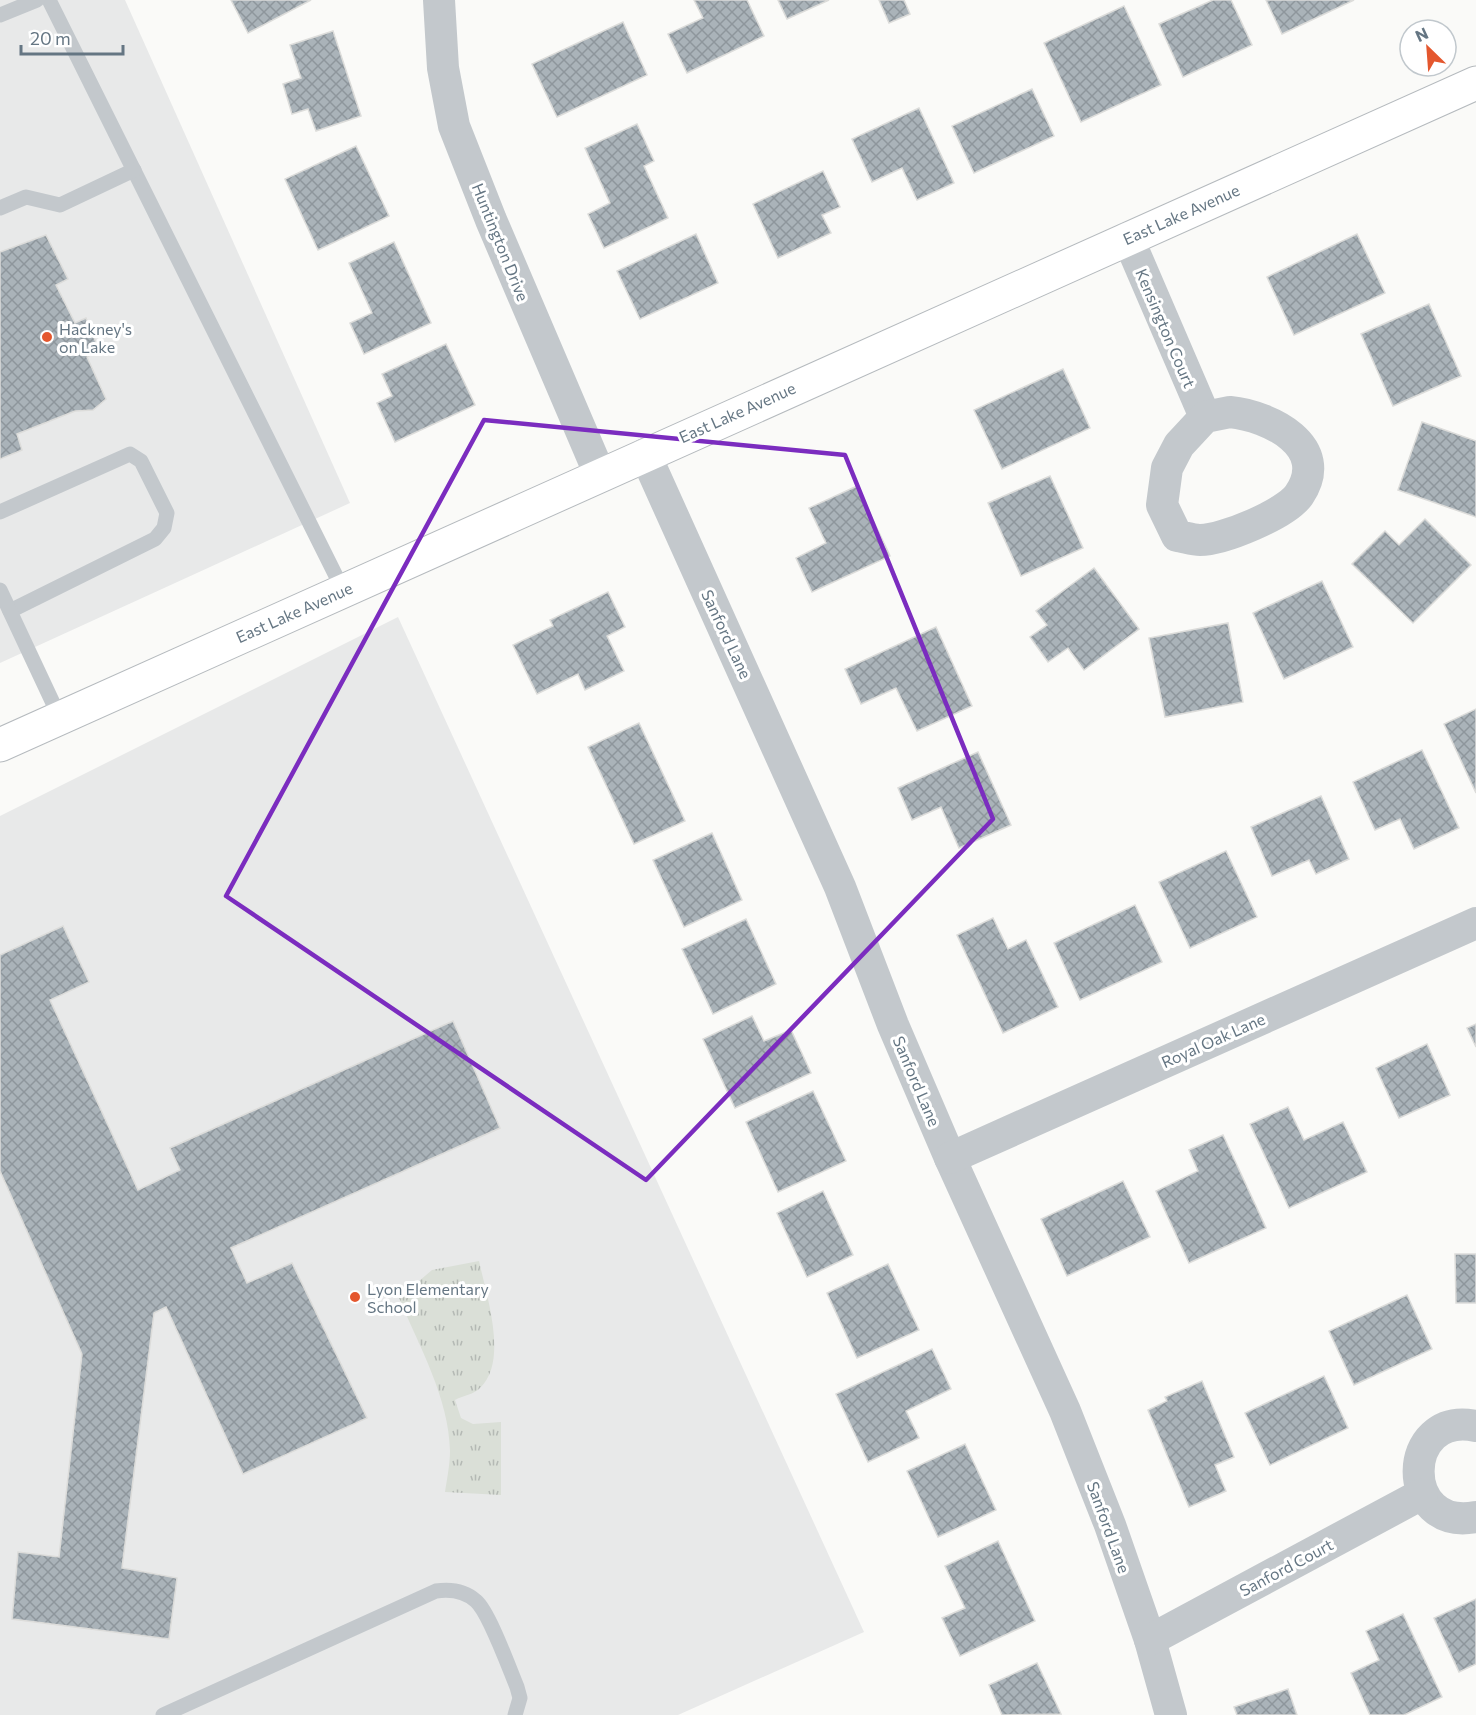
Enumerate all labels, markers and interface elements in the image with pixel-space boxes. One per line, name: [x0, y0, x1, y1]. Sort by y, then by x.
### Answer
scale bar: [21, 18, 123, 56]
north arrow: [1398, 18, 1458, 78]
text: N: [1412, 23, 1431, 45]
text: 20 m: [30, 27, 71, 49]
street label: Huntington Drive: [469, 180, 533, 304]
street label: East Lake Avenue: [1120, 180, 1242, 248]
street label: Kensington Court: [1132, 266, 1200, 391]
place label: Hackney's on Lake: [59, 319, 132, 356]
marker: Hackney's on Lake: [40, 330, 54, 344]
street label: East Lake Avenue: [676, 378, 798, 446]
street label: East Lake Avenue: [233, 578, 355, 646]
street label: Sanford Lane: [698, 586, 756, 682]
street label: Royal Oak Lane: [1158, 1009, 1268, 1071]
street label: Sanford Lane: [890, 1033, 944, 1129]
place label: Lyon Elementary School: [367, 1279, 489, 1316]
marker: Lyon Elementary School: [348, 1290, 362, 1304]
street label: Sanford Lane: [1084, 1479, 1134, 1575]
street label: Sanford Court: [1236, 1534, 1336, 1600]

